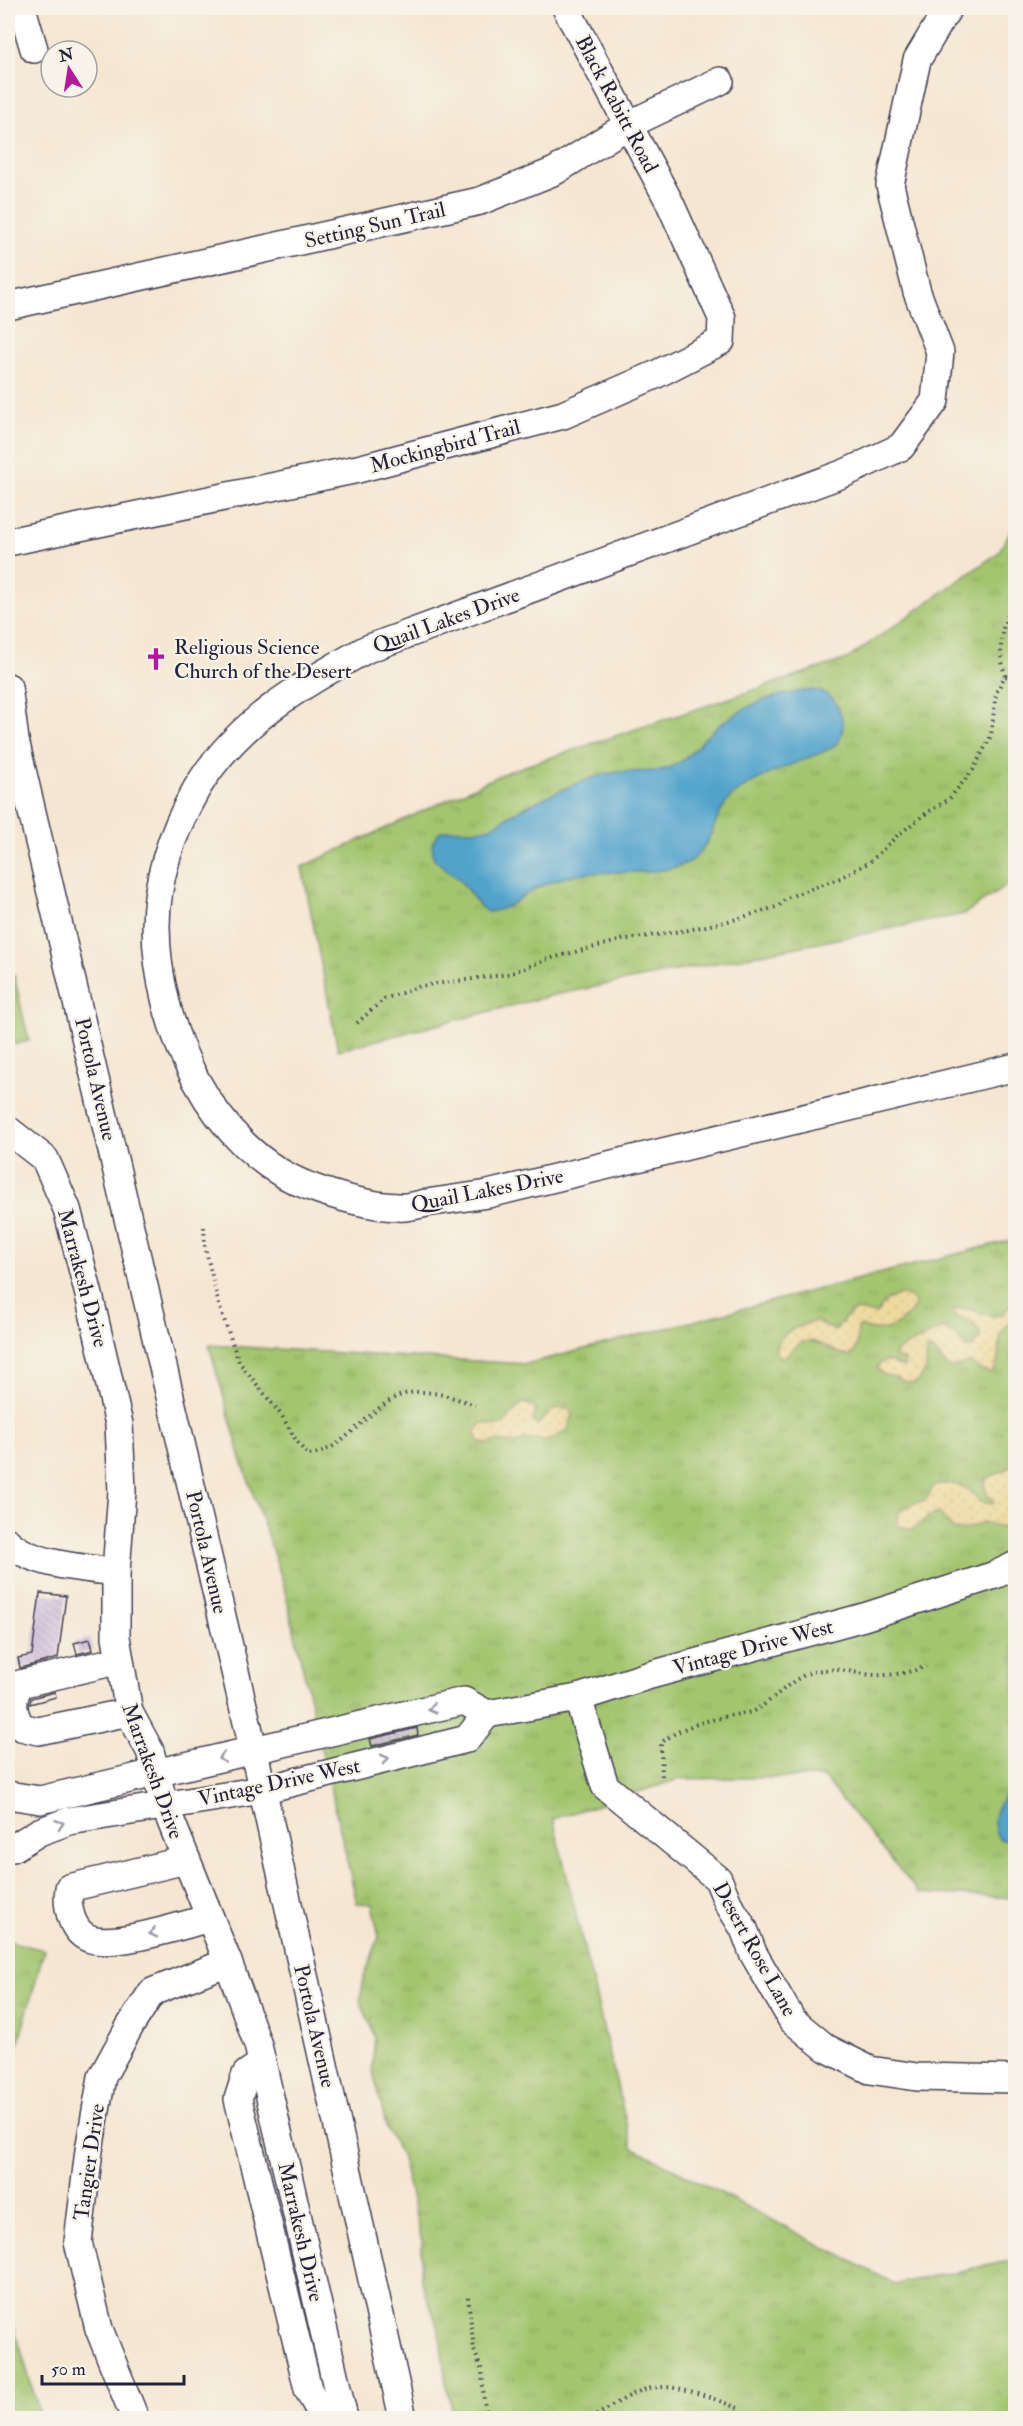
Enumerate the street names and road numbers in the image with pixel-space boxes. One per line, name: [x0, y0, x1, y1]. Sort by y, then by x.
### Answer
street label: Black Rabitt Road: [569, 31, 664, 178]
street label: Setting Sun Trail: [302, 196, 449, 255]
street label: Mockingbird Trail: [367, 413, 524, 479]
street label: Quail Lakes Drive: [369, 581, 524, 660]
street label: Portola Avenue: [68, 1015, 123, 1144]
street label: Quail Lakes Drive: [409, 1162, 566, 1218]
street label: Marrakesh Drive: [51, 1206, 114, 1351]
street label: Portola Avenue: [179, 1488, 234, 1617]
street label: Vintage Drive West: [670, 1613, 836, 1682]
street label: Marrakesh Drive: [116, 1700, 190, 1843]
street label: Vintage Drive West: [196, 1752, 363, 1813]
street label: Desert Rose Lane: [706, 1877, 803, 2021]
street label: Portola Avenue: [287, 1962, 342, 2091]
street label: Tangier Drive: [68, 2102, 111, 2222]
street label: Marrakesh Drive: [271, 2160, 330, 2305]

